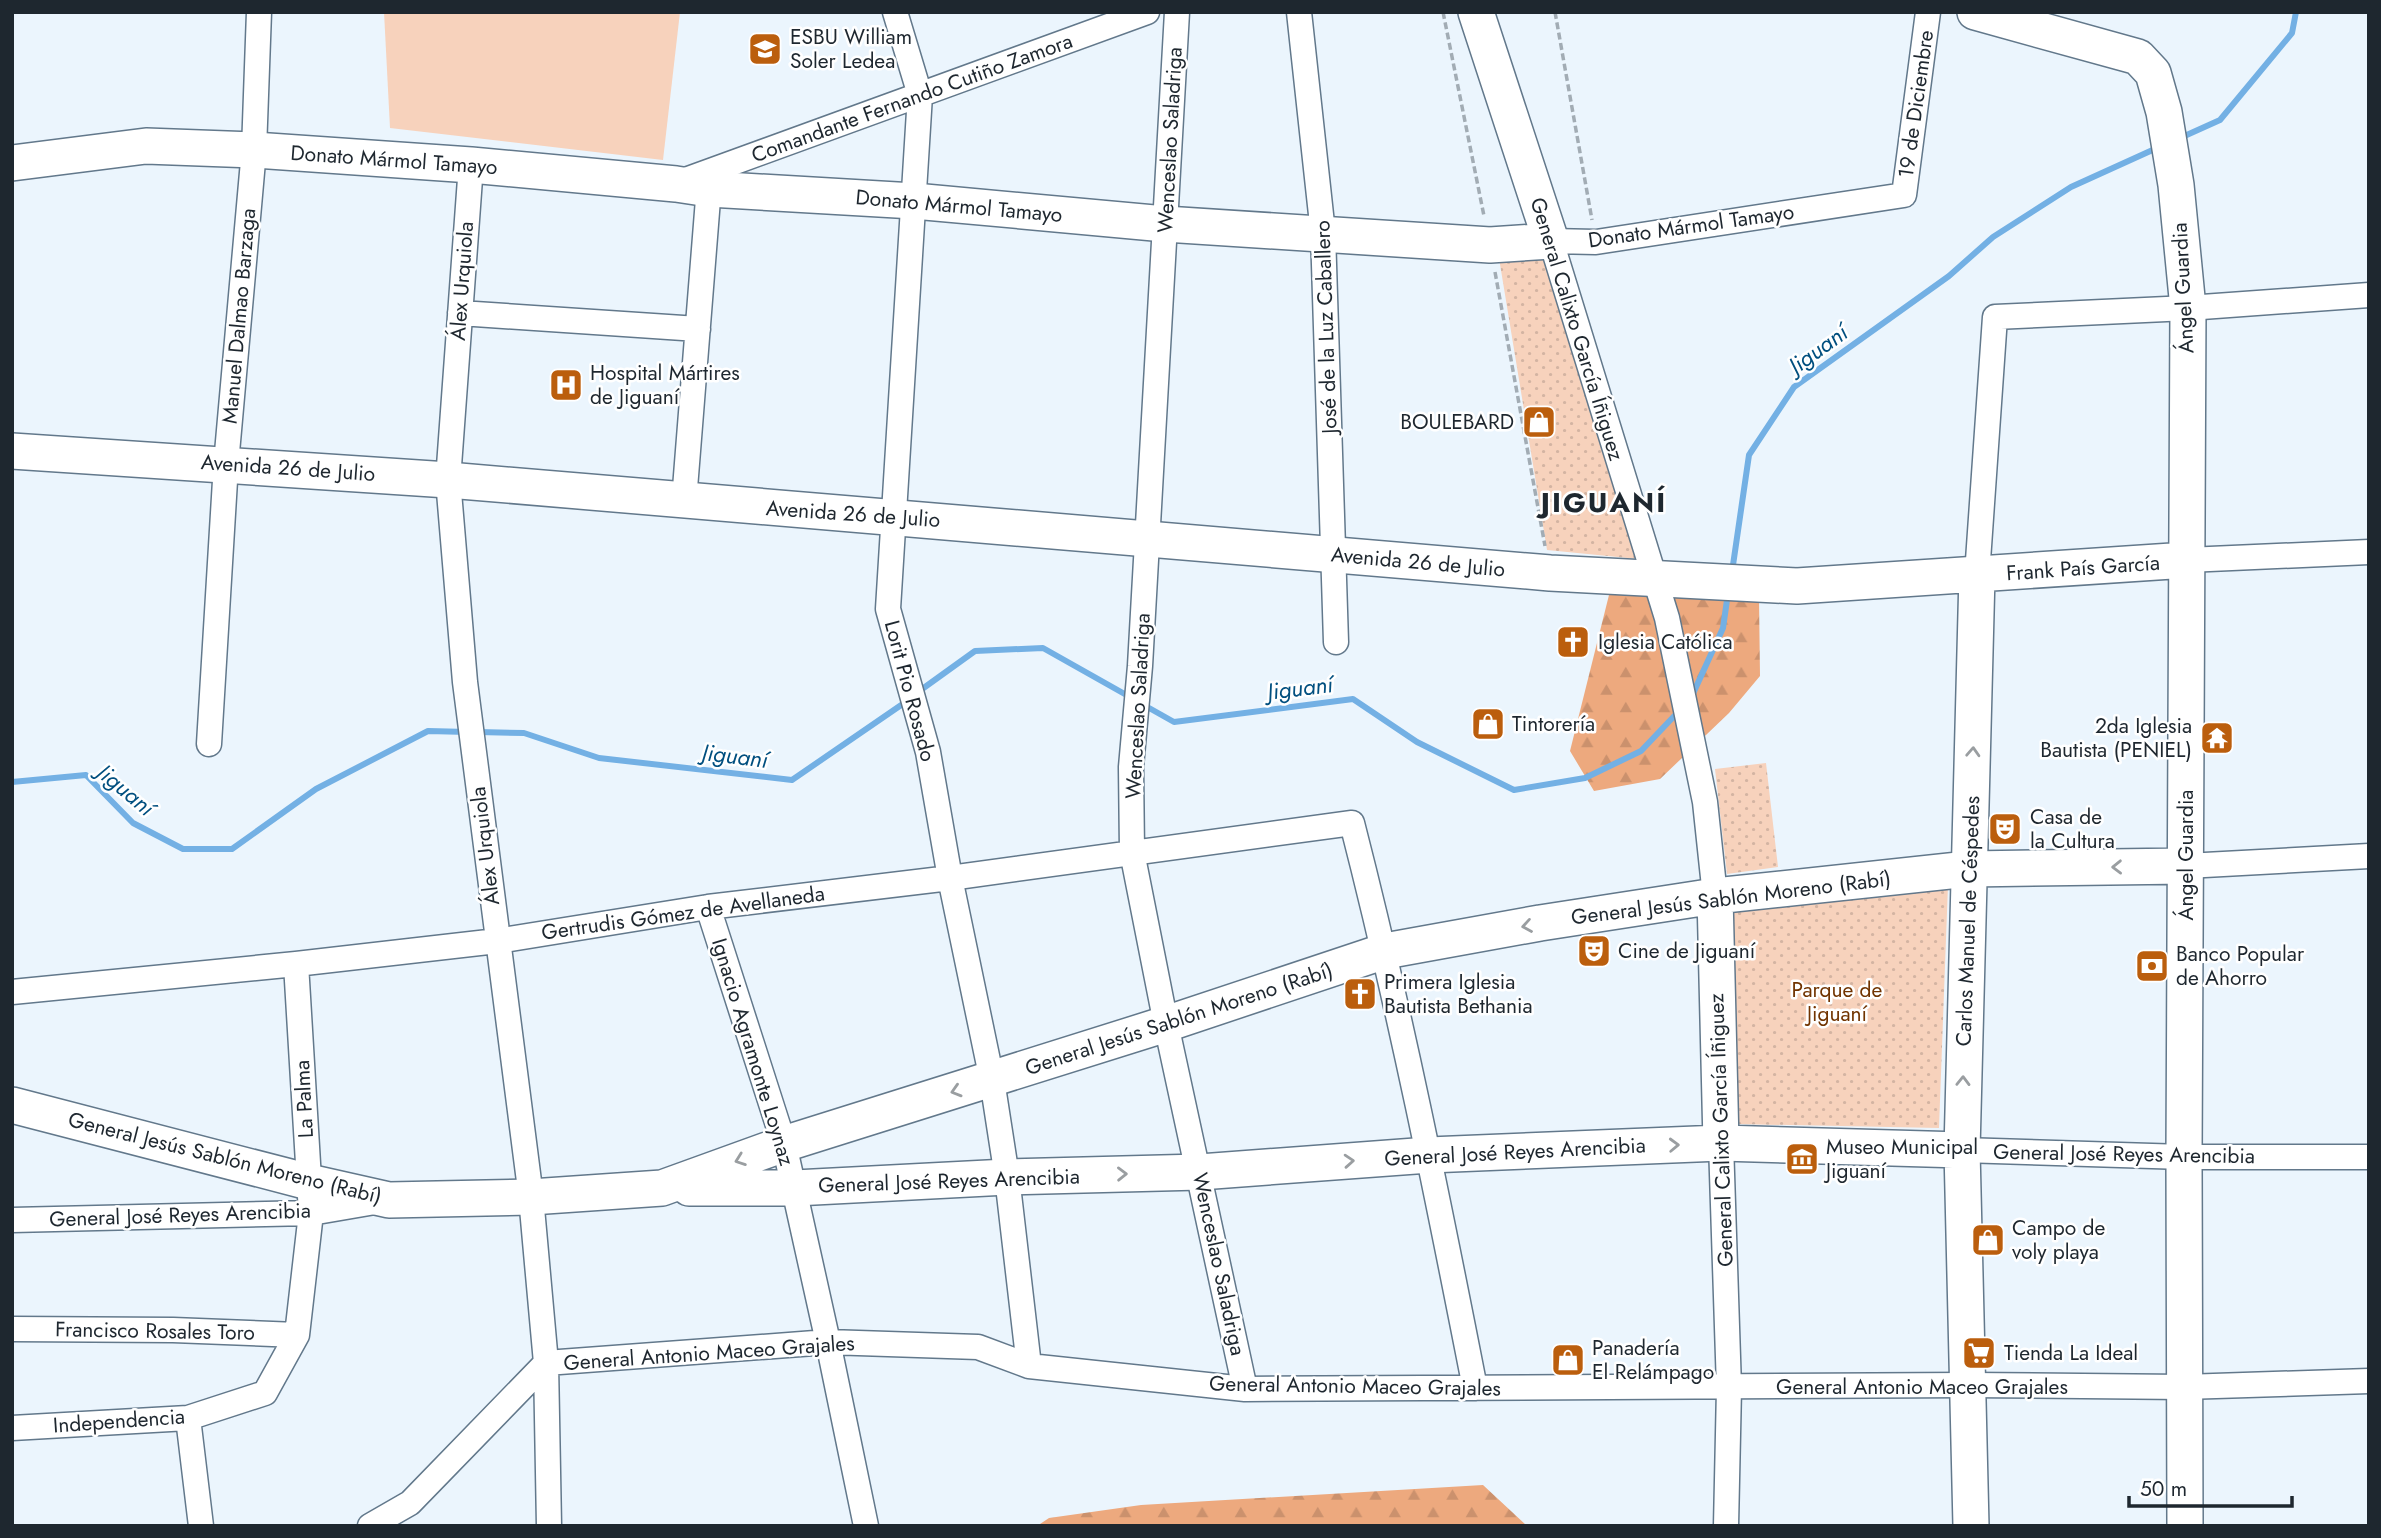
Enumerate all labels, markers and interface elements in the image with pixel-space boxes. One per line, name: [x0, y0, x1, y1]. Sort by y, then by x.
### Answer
place label: ESBU William Soler Ledea: [790, 22, 912, 76]
street label: Comandante Fernando Cutiño Zamora: [747, 26, 1077, 170]
street label: 19 de Diciembre: [1891, 28, 1941, 180]
school or university icon: ESBU William Soler Ledea: [746, 30, 784, 68]
street label: Wenceslao Saladriga: [1150, 46, 1190, 234]
street label: Donato Mármol Tamayo: [289, 138, 499, 182]
street label: Donato Mármol Tamayo: [854, 182, 1064, 230]
street label: General Calixto García Íñiguez: [1523, 194, 1631, 465]
street label: Donato Mármol Tamayo: [1586, 197, 1796, 255]
street label: Manuel Dalmao Barzaga: [215, 207, 263, 425]
street label: Álex Urquiola: [443, 220, 481, 342]
street label: José de la Luz Caballero: [1307, 220, 1345, 437]
street label: Ángel Guardia: [2165, 222, 2201, 354]
water label: Jiguaní: [1778, 314, 1857, 384]
place label: Hospital Mártires de Jiguaní: [590, 358, 740, 412]
hospital icon: Hospital Mártires de Jiguaní: [547, 366, 585, 404]
shop icon: BOULEBARD: [1520, 403, 1558, 441]
place label: BOULEBARD: [1400, 407, 1514, 437]
street label: Avenida 26 de Julio: [200, 447, 376, 489]
district label: JIGUANÍ: [1536, 482, 1667, 523]
street label: Avenida 26 de Julio: [765, 493, 941, 535]
street label: Avenida 26 de Julio: [1330, 539, 1506, 585]
street label: Frank País García: [2005, 548, 2161, 588]
street label: Wenceslao Saladriga: [1118, 612, 1158, 800]
street label: Lorit Pio Rosado: [877, 617, 943, 765]
church icon: Iglesia Católica: [1554, 623, 1592, 661]
place label: Iglesia Católica: [1598, 627, 1733, 657]
water label: Jiguaní: [1261, 667, 1338, 709]
shop icon: Tintorería: [1469, 705, 1507, 743]
place label: Tintorería: [1512, 709, 1595, 739]
place label: 2da Iglesia Bautista (PENIEL): [2040, 711, 2192, 765]
temple icon: 2da Iglesia Bautista (PENIEL): [2198, 719, 2236, 757]
water label: Jiguaní: [696, 735, 773, 777]
one-way arrow: [1966, 746, 1981, 757]
water label: Jiguaní: [87, 753, 165, 826]
street label: Álex Urquiola: [463, 785, 507, 907]
street label: Ángel Guardia: [2171, 790, 2201, 920]
street label: Carlos Manuel de Céspedes: [1949, 795, 1987, 1047]
place label: Casa de la Cultura: [2030, 802, 2115, 856]
theatre icon: Casa de la Cultura: [1986, 810, 2024, 848]
one-way arrow: [2112, 859, 2122, 875]
street label: General Jesús Sablón Moreno (Rabí): [1569, 863, 1893, 933]
street label: Gertrudis Gómez de Avellaneda: [539, 878, 827, 948]
one-way arrow: [1521, 918, 1533, 933]
theatre icon: Cine de Jiguaní: [1575, 932, 1613, 970]
street label: Ignacio Agramonte Loynaz: [704, 935, 802, 1170]
place label: Cine de Jiguaní: [1618, 936, 1757, 966]
place label: Banco Popular de Ahorro: [2176, 939, 2305, 993]
bank icon: Banco Popular de Ahorro: [2133, 947, 2171, 985]
street label: General Jesús Sablón Moreno (Rabí): [1021, 955, 1337, 1083]
place label: Primera Iglesia Bautista Bethania: [1384, 967, 1533, 1021]
church icon: Primera Iglesia Bautista Bethania: [1341, 975, 1379, 1013]
park label: Parque de Jiguaní: [1792, 975, 1883, 1029]
street label: General Calixto García Íñiguez: [1701, 992, 1741, 1267]
street label: La Palma: [287, 1059, 321, 1139]
one-way arrow: [1955, 1076, 1971, 1086]
one-way arrow: [950, 1083, 963, 1097]
street label: General Jesús Sablón Moreno (Rabí): [65, 1105, 385, 1211]
street label: General José Reyes Arencibia: [1383, 1130, 1647, 1174]
place label: Museo Municipal Jiguaní: [1823, 1132, 1978, 1186]
street label: General José Reyes Arencibia: [1993, 1137, 2255, 1171]
one-way arrow: [1669, 1138, 1680, 1153]
museum icon: Museo Municipal Jiguaní: [1783, 1140, 1821, 1178]
one-way arrow: [734, 1152, 746, 1166]
one-way arrow: [1344, 1154, 1355, 1169]
street label: General José Reyes Arencibia: [818, 1161, 1080, 1201]
one-way arrow: [1117, 1166, 1128, 1182]
street label: Wenceslao Saladriga: [1185, 1170, 1253, 1358]
street label: General José Reyes Arencibia: [49, 1195, 311, 1235]
place label: Campo de voly playa: [2012, 1213, 2106, 1267]
shop icon: Campo de voly playa: [1969, 1221, 2007, 1259]
street label: Francisco Rosales Toro: [55, 1314, 255, 1348]
street label: General Antonio Maceo Grajales: [562, 1328, 856, 1378]
place label: Panadería El Relámpago: [1592, 1333, 1714, 1387]
supermarket icon: Tienda La Ideal: [1960, 1334, 1998, 1372]
place label: Tienda La Ideal: [2004, 1338, 2138, 1368]
shop icon: Panadería El Relámpago: [1549, 1341, 1587, 1379]
street label: General Antonio Maceo Grajales: [1209, 1368, 1501, 1404]
street label: General Antonio Maceo Grajales: [1776, 1372, 2068, 1402]
street label: Independencia: [52, 1401, 186, 1441]
scale bar: [2129, 1464, 2292, 1508]
text: 50 m: [2140, 1474, 2187, 1504]

